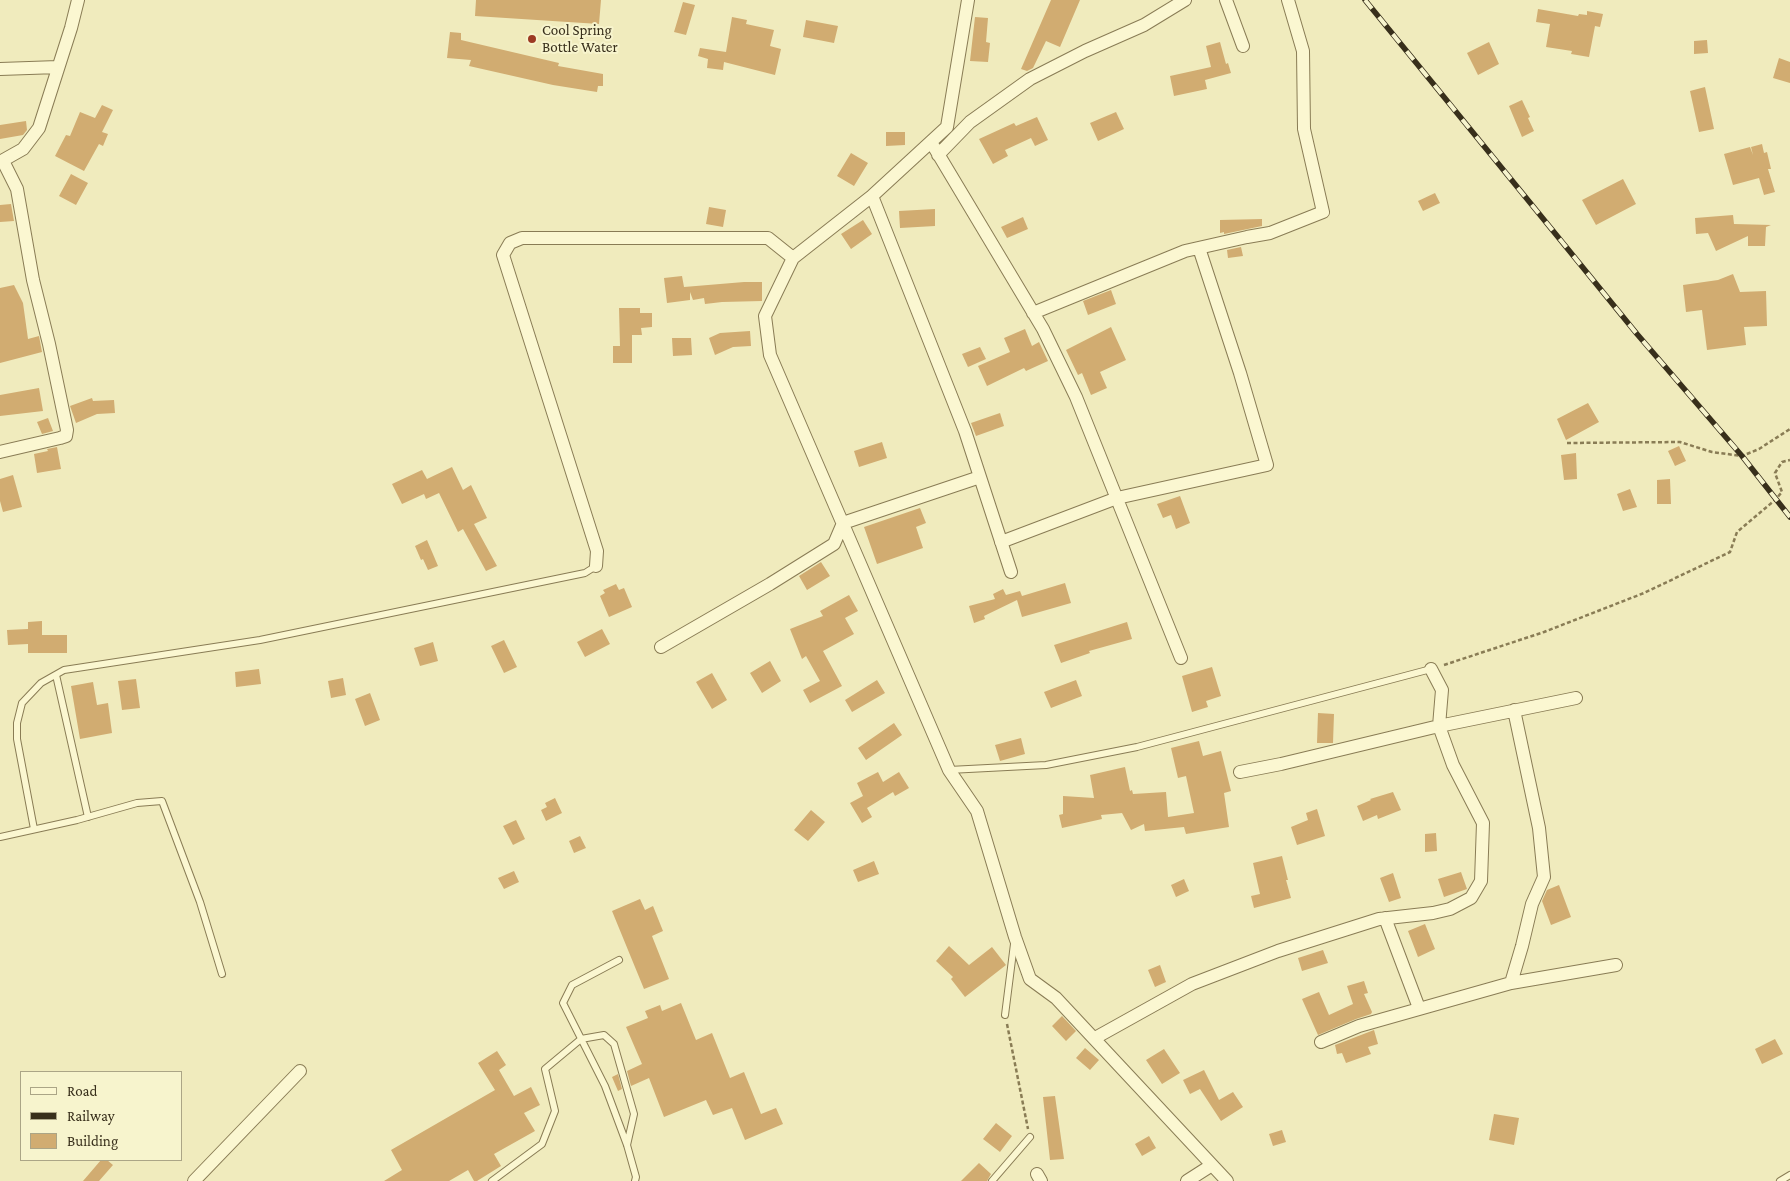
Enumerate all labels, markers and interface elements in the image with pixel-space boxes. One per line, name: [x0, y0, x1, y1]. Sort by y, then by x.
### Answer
place label: Cool Spring Bottle Water: [542, 21, 618, 56]
marker: Cool Spring Bottle Water: [526, 33, 538, 45]
legend: [20, 1071, 182, 1161]
text: Road: [67, 1083, 97, 1099]
text: Railway: [67, 1108, 115, 1124]
text: Building: [67, 1133, 118, 1149]

